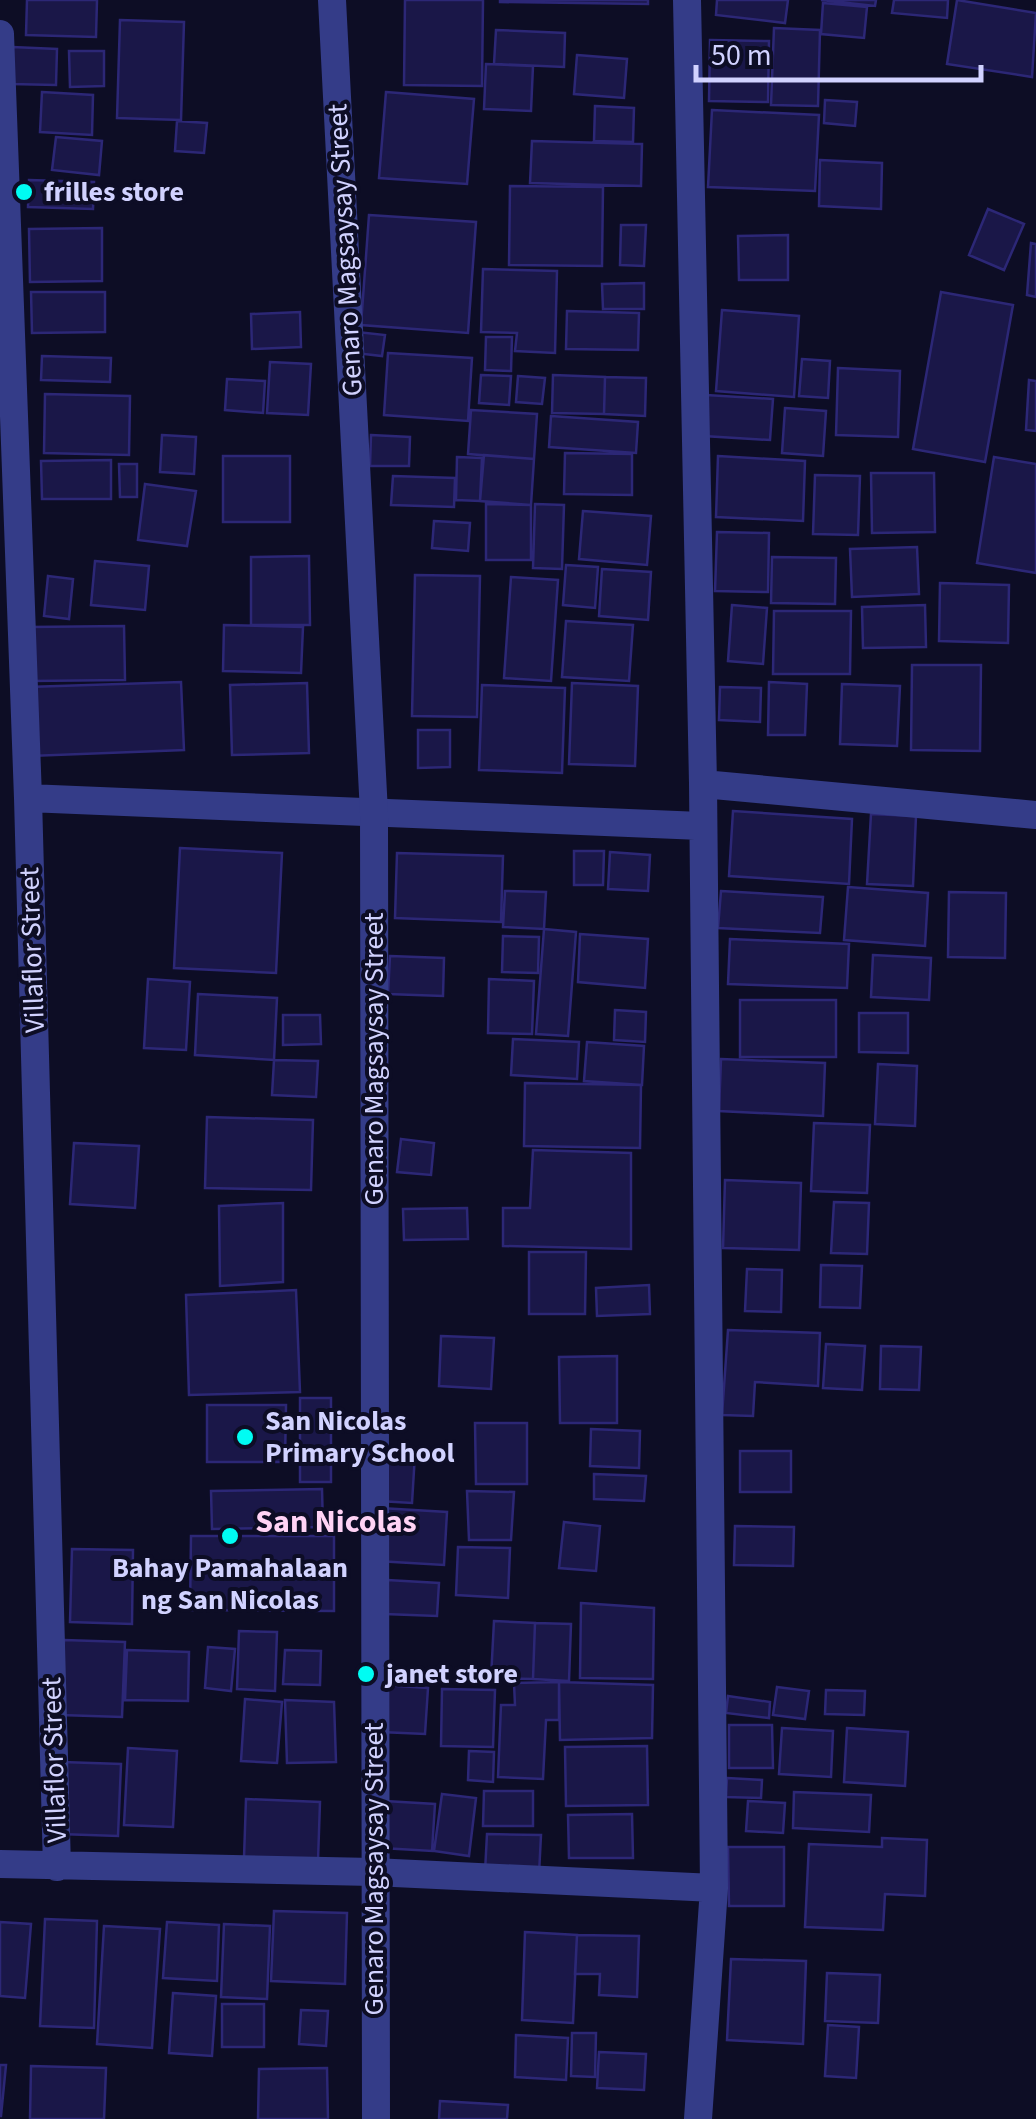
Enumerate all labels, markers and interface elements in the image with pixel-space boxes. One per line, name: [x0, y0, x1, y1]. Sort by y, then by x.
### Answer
scale bar: [696, 20, 981, 82]
text: 50 m: [711, 34, 772, 77]
street label: Genaro Magsaysay Street: [317, 102, 373, 397]
place label: frilles store: [44, 172, 184, 212]
marker: frilles store: [13, 181, 35, 203]
street label: Villaflor Street: [9, 866, 55, 1033]
street label: Genaro Magsaysay Street: [354, 912, 394, 1205]
place label: San Nicolas Primary School: [265, 1401, 455, 1473]
marker: San Nicolas Primary School: [234, 1426, 256, 1448]
district label: San Nicolas: [255, 1499, 417, 1545]
marker: Bahay Pamahalaan ng San Nicolas: [219, 1525, 241, 1547]
place label: Bahay Pamahalaan ng San Nicolas: [112, 1548, 348, 1620]
place label: janet store: [384, 1654, 518, 1694]
marker: janet store: [355, 1663, 377, 1685]
street label: Villaflor Street: [31, 1676, 77, 1843]
street label: Genaro Magsaysay Street: [354, 1722, 394, 2015]

